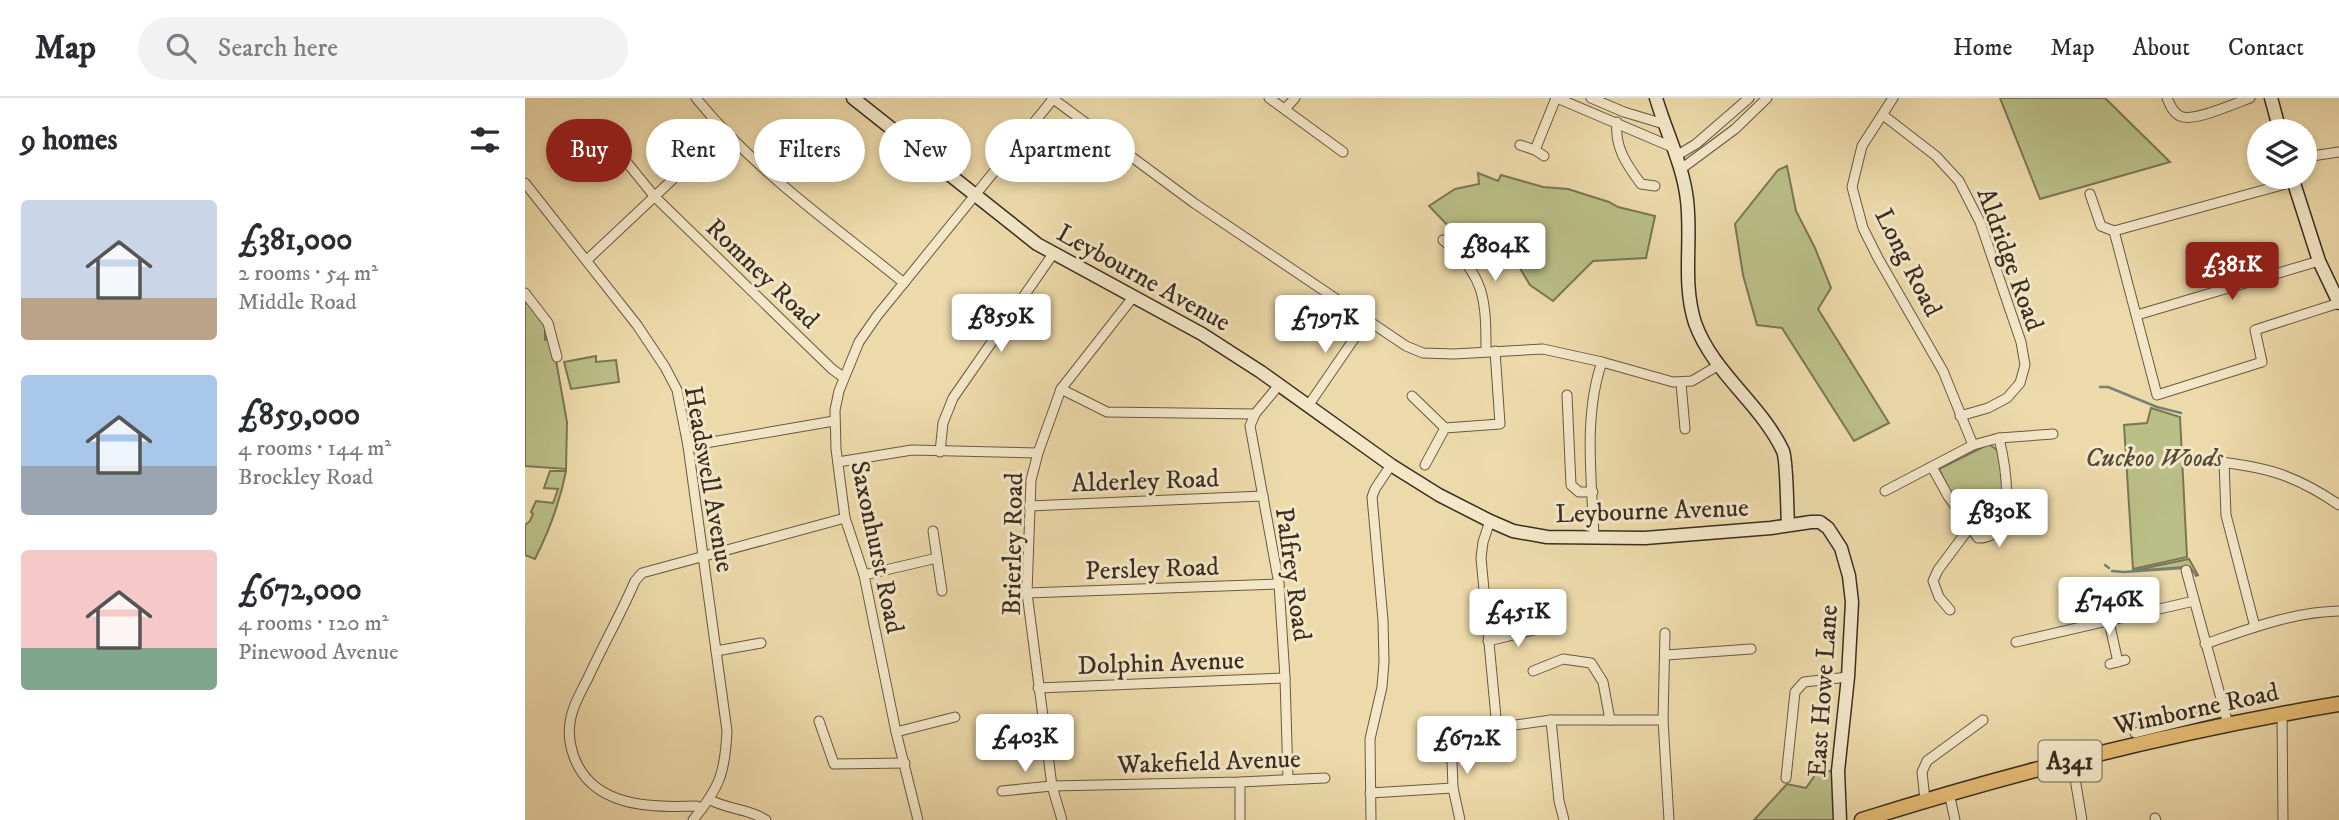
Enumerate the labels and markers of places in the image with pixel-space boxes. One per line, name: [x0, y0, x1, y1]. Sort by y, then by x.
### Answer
pin: £804K: [1446, 223, 1544, 283]
pin: £381K: [2183, 242, 2281, 302]
pin: £859K: [952, 294, 1050, 354]
pin: £797K: [1276, 296, 1374, 355]
pin: £830K: [1950, 490, 2048, 549]
pin: £746K: [2060, 578, 2158, 637]
pin: £451K: [1469, 589, 1567, 649]
pin: £403K: [976, 714, 1074, 774]
pin: £672K: [1418, 716, 1516, 776]

